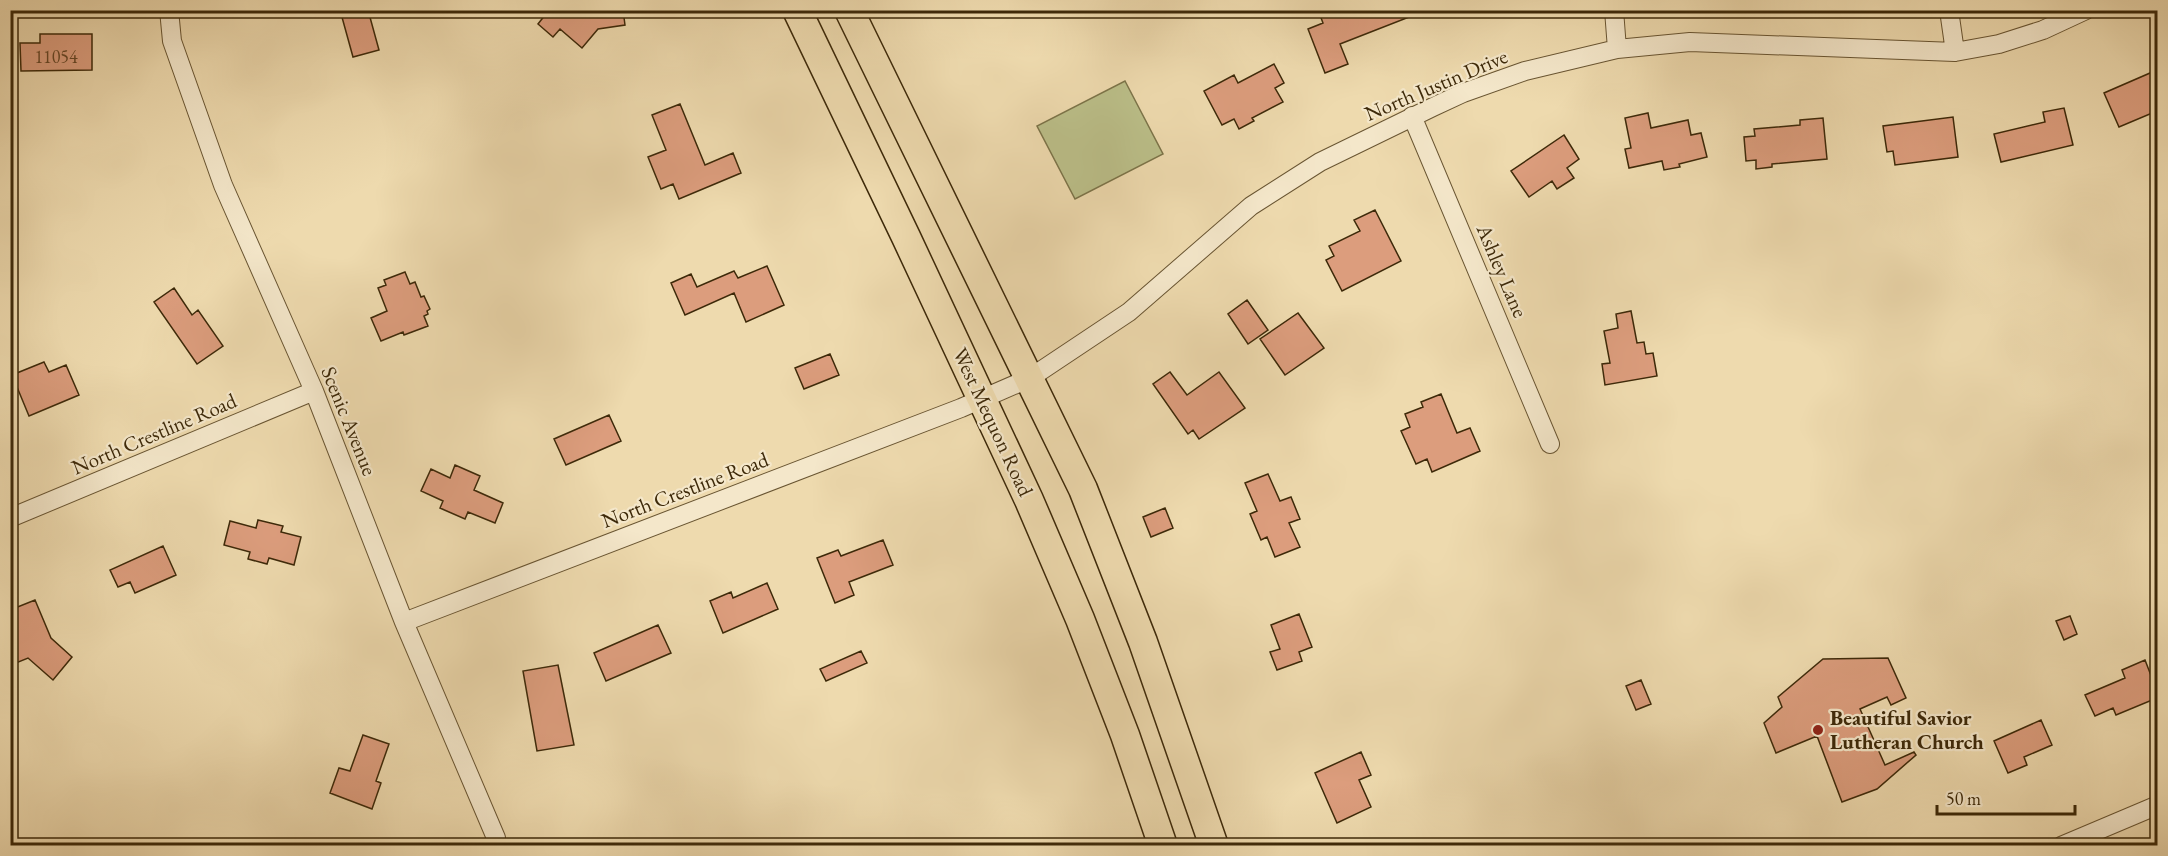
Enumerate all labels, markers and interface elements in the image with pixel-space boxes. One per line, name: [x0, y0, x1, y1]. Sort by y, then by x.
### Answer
street label: North Justin Drive: [1360, 42, 1511, 127]
house number: 11054: [34, 45, 78, 68]
street label: Ashley Lane: [1470, 219, 1534, 322]
street label: West Mequon Road: [947, 343, 1040, 501]
street label: Scenic Avenue: [315, 362, 384, 479]
street label: North Crestline Road: [67, 386, 241, 481]
street label: North Crestline Road: [597, 445, 773, 534]
place label: Beautiful Savior Lutheran Church: [1830, 704, 1984, 755]
marker: Beautiful Savior Lutheran Church: [1811, 723, 1825, 737]
scale bar: [1937, 778, 2075, 816]
text: 50 m: [1946, 787, 1981, 810]

